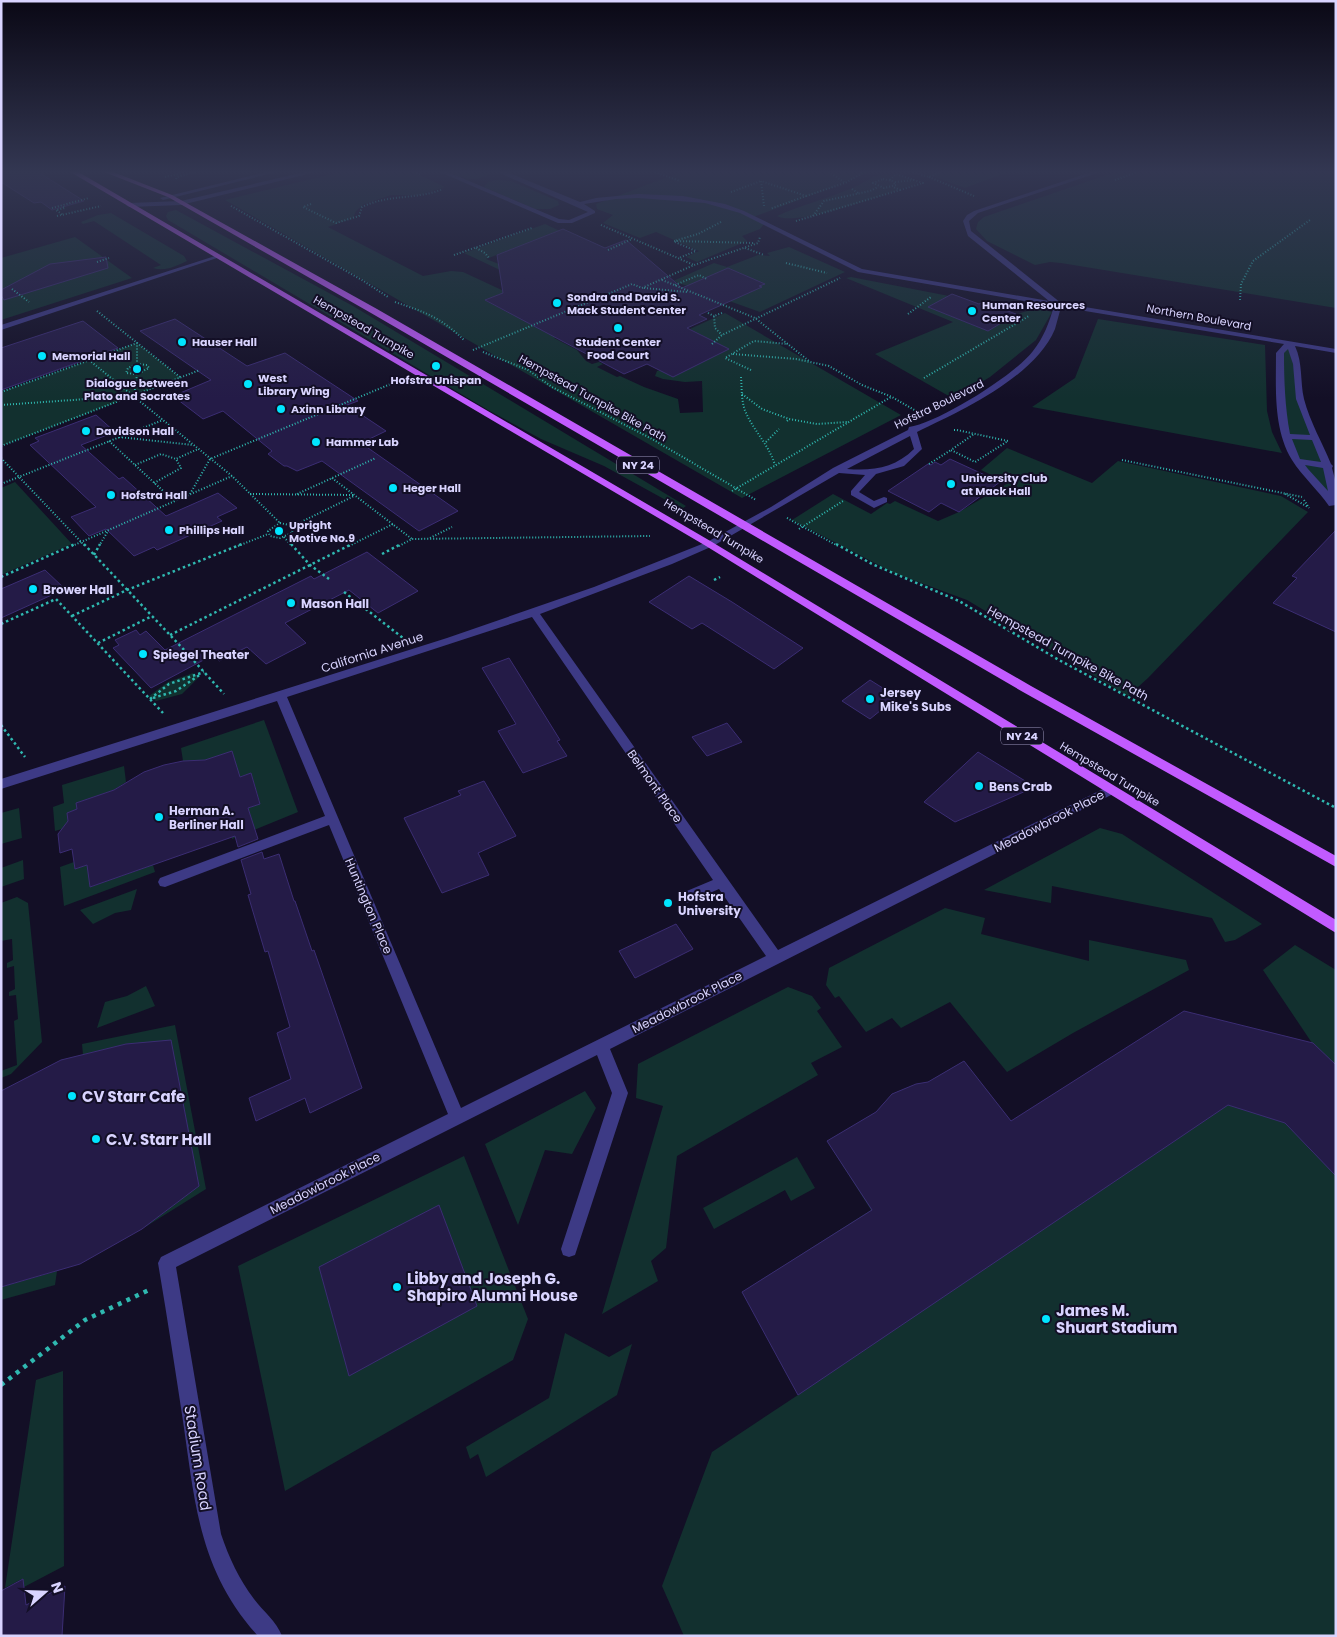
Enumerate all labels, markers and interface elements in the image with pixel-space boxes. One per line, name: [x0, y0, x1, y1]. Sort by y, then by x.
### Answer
place label: Sondra and David S. Mack Student Center: [567, 289, 686, 318]
street label: Hempstead Turnpike: [310, 291, 418, 363]
marker: Sondra and David S. Mack Student Center: [551, 297, 563, 309]
place label: Human Resources Center: [982, 297, 1085, 326]
street label: Northern Boulevard: [1145, 300, 1253, 334]
marker: Human Resources Center: [966, 305, 978, 317]
marker: Student Center Food Court: [612, 322, 624, 334]
place label: Hauser Hall: [192, 334, 257, 350]
place label: Student Center Food Court: [575, 334, 661, 363]
marker: Hauser Hall: [176, 336, 188, 348]
place label: Memorial Hall: [52, 348, 131, 364]
marker: Memorial Hall: [36, 350, 48, 362]
street label: Hempstead Turnpike Bike Path: [516, 351, 670, 445]
marker: Hofstra Unispan: [430, 360, 442, 372]
marker: Dialogue between Plato and Socrates: [131, 363, 143, 375]
place label: West Library Wing: [258, 370, 330, 399]
place label: Hofstra Unispan: [390, 372, 482, 388]
place label: Dialogue between Plato and Socrates: [84, 375, 190, 404]
street label: Hofstra Boulevard: [891, 375, 987, 433]
marker: West Library Wing: [242, 378, 254, 390]
place label: Axinn Library: [291, 401, 366, 417]
marker: Axinn Library: [275, 403, 287, 415]
place label: Davidson Hall: [96, 423, 174, 439]
marker: Davidson Hall: [80, 425, 92, 437]
place label: Hammer Lab: [326, 434, 399, 450]
marker: Hammer Lab: [310, 436, 322, 448]
road number: NY 24: [617, 456, 659, 474]
place label: University Club at Mack Hall: [961, 470, 1048, 499]
marker: University Club at Mack Hall: [945, 478, 957, 490]
place label: Heger Hall: [403, 480, 461, 496]
marker: Heger Hall: [387, 482, 399, 494]
place label: Hofstra Hall: [121, 487, 187, 503]
marker: Hofstra Hall: [105, 489, 117, 501]
street label: Hempstead Turnpike: [661, 495, 767, 567]
place label: Upright Motive No.9: [289, 517, 355, 546]
place label: Phillips Hall: [179, 522, 244, 538]
marker: Phillips Hall: [163, 524, 175, 536]
marker: Upright Motive No.9: [273, 525, 285, 537]
place label: Brower Hall: [43, 581, 113, 598]
marker: Brower Hall: [27, 583, 39, 595]
place label: Mason Hall: [301, 595, 369, 612]
marker: Mason Hall: [285, 597, 297, 609]
street label: Hempstead Turnpike Bike Path: [984, 601, 1152, 705]
street label: California Avenue: [319, 627, 425, 677]
place label: Spiegel Theater: [153, 646, 249, 663]
marker: Spiegel Theater: [137, 648, 149, 660]
place label: Jersey Mike's Subs: [880, 684, 952, 715]
marker: Jersey Mike's Subs: [864, 693, 876, 705]
road number: NY 24: [1001, 728, 1043, 744]
street label: Hempstead Turnpike: [1057, 738, 1163, 810]
street label: Belmont Place: [623, 746, 687, 826]
place label: Bens Crab: [989, 778, 1052, 795]
marker: Bens Crab: [973, 780, 985, 792]
street label: Meadowbrook Place: [991, 786, 1107, 856]
place label: Herman A. Berliner Hall: [169, 802, 244, 833]
marker: Herman A. Berliner Hall: [153, 811, 165, 823]
street label: Huntington Place: [341, 856, 397, 956]
place label: Hofstra University: [678, 888, 741, 919]
marker: Hofstra University: [662, 897, 674, 909]
street label: Meadowbrook Place: [629, 967, 745, 1037]
place label: CV Starr Cafe: [82, 1086, 185, 1107]
marker: CV Starr Cafe: [66, 1090, 78, 1102]
place label: C.V. Starr Hall: [106, 1129, 212, 1150]
marker: C.V. Starr Hall: [90, 1133, 102, 1145]
street label: Meadowbrook Place: [267, 1148, 383, 1218]
place label: Libby and Joseph G. Shapiro Alumni House: [407, 1268, 578, 1306]
marker: Libby and Joseph G. Shapiro Alumni House: [391, 1281, 403, 1293]
place label: James M. Shuart Stadium: [1056, 1300, 1178, 1338]
marker: James M. Shuart Stadium: [1040, 1313, 1052, 1325]
street label: Stadium Road: [179, 1404, 217, 1512]
north arrow: [20, 1567, 70, 1617]
text: N: [46, 1579, 68, 1596]

